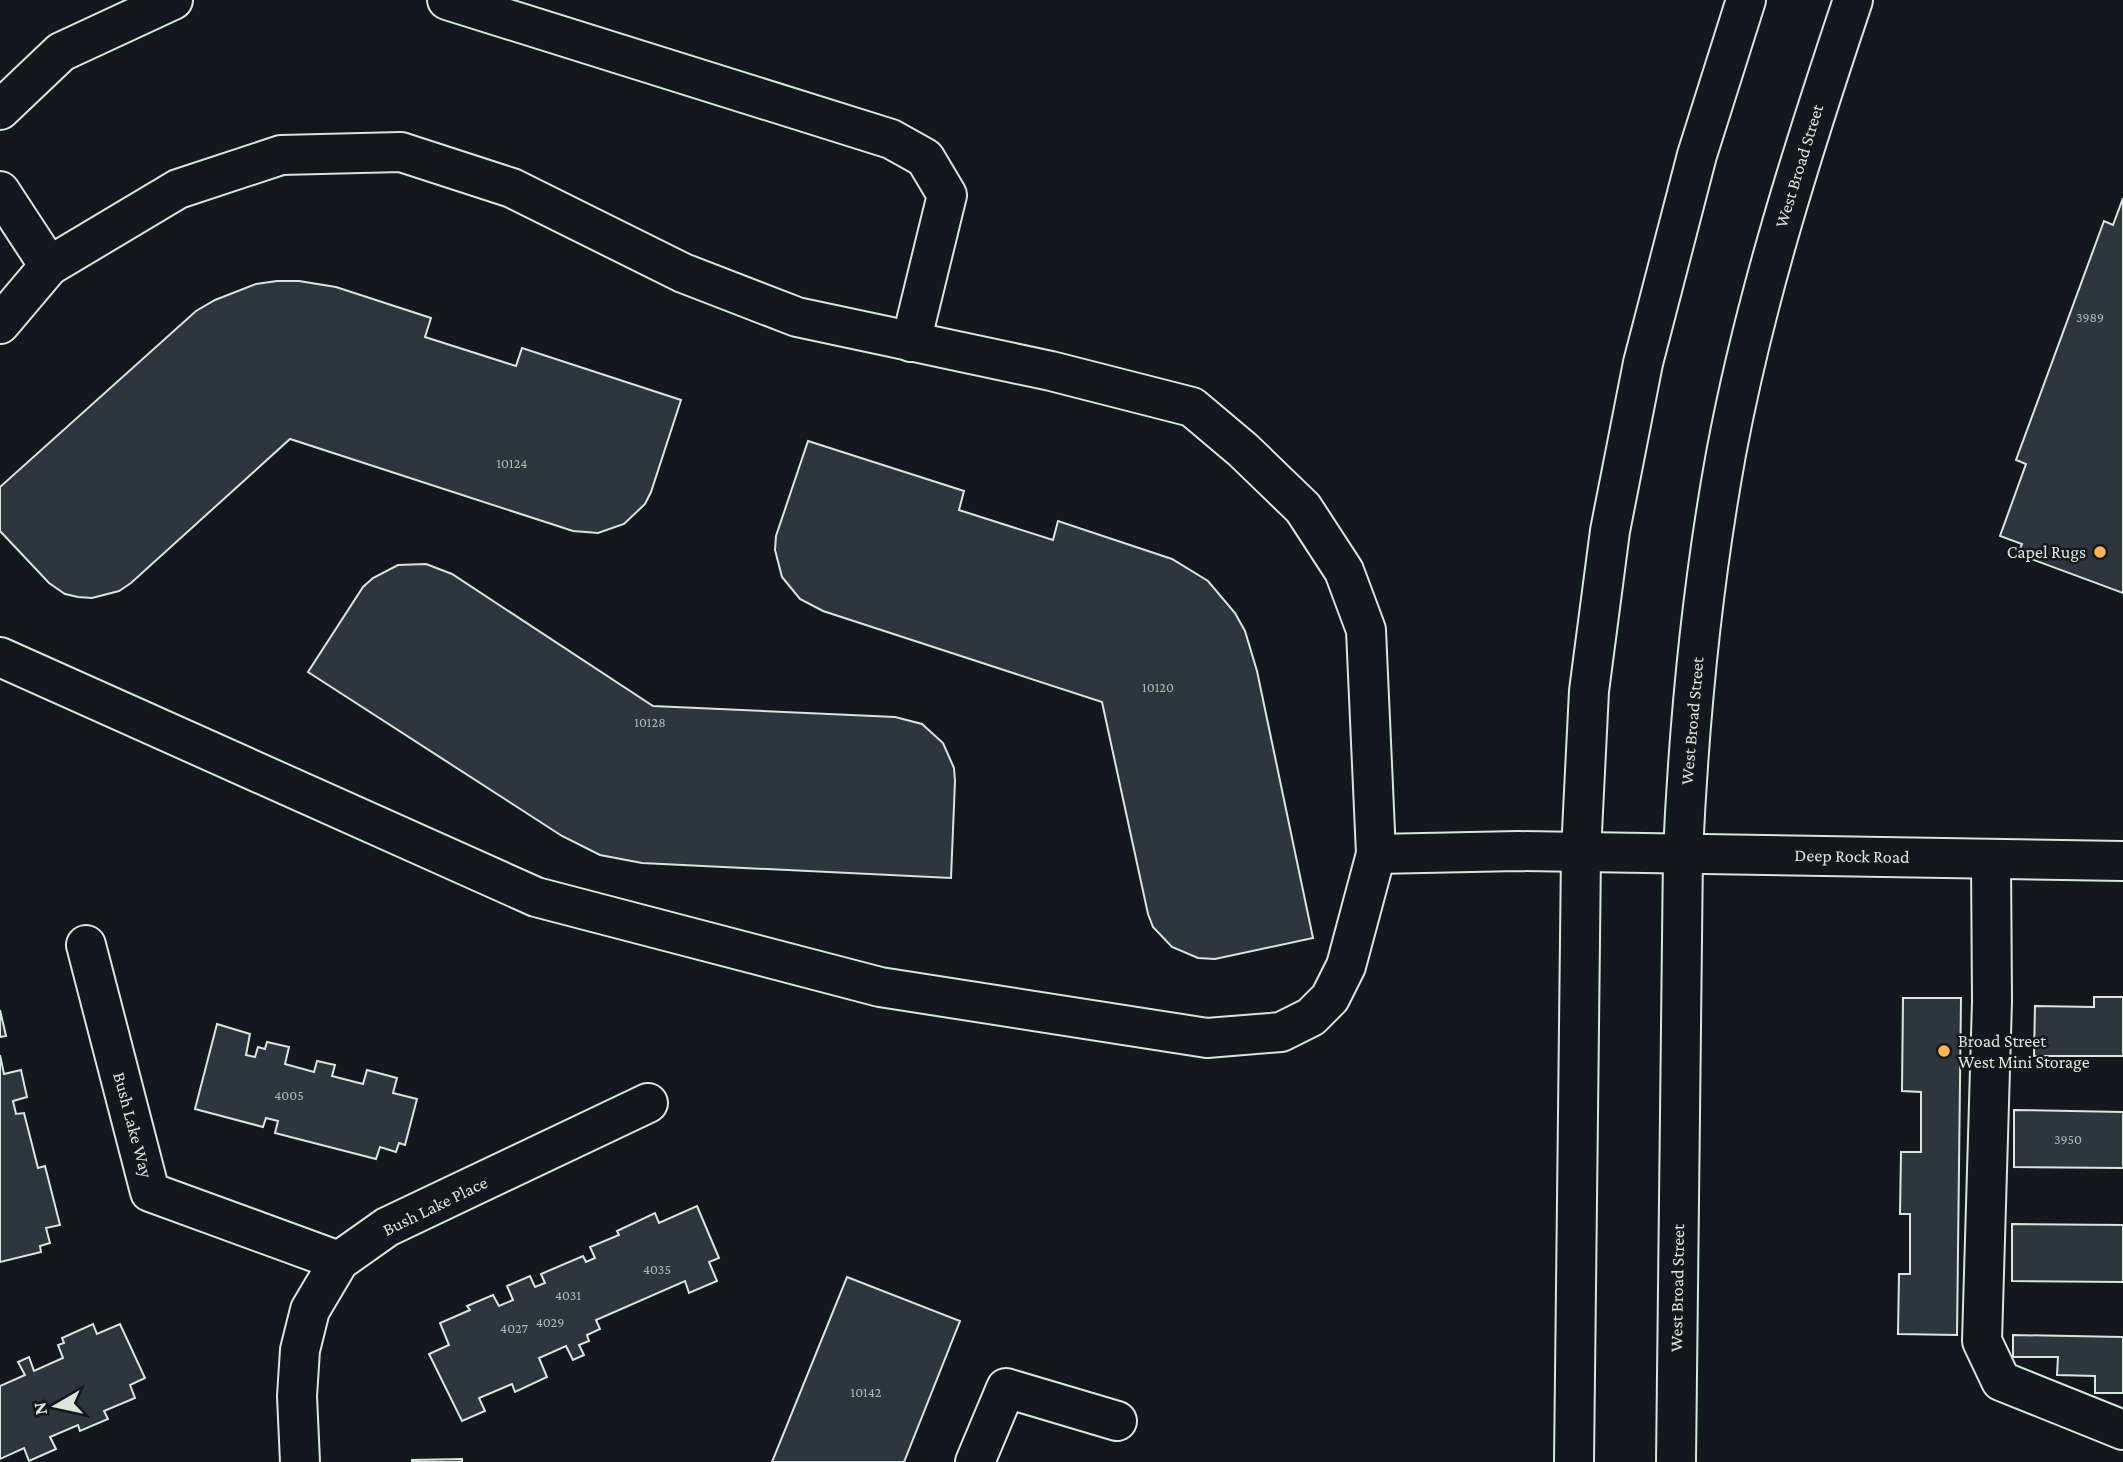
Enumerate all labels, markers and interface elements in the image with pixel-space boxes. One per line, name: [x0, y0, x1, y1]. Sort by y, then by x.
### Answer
street label: West Broad Street: [1771, 101, 1828, 230]
house number: 3989: [2076, 309, 2104, 325]
house number: 10124: [496, 455, 528, 471]
place label: Capel Rugs: [2007, 542, 2086, 562]
marker: Capel Rugs: [2092, 544, 2108, 560]
street label: West Broad Street: [1676, 655, 1708, 786]
house number: 10120: [1142, 679, 1174, 695]
house number: 10128: [634, 714, 666, 730]
street label: Deep Rock Road: [1794, 845, 1910, 867]
place label: Broad Street West Mini Storage: [1958, 1031, 2090, 1072]
marker: Broad Street West Mini Storage: [1936, 1043, 1952, 1059]
street label: Bush Lake Way: [109, 1070, 157, 1181]
house number: 4005: [274, 1087, 304, 1103]
house number: 3950: [2054, 1131, 2082, 1147]
street label: Bush Lake Place: [379, 1172, 491, 1240]
street label: West Broad Street: [1666, 1223, 1688, 1352]
house number: 4035: [643, 1261, 671, 1277]
house number: 4031: [555, 1287, 581, 1303]
house number: 4029: [536, 1314, 564, 1330]
house number: 4027: [500, 1320, 528, 1336]
north arrow: [21, 1371, 91, 1441]
house number: 10142: [851, 1384, 882, 1400]
text: N: [28, 1400, 51, 1417]

